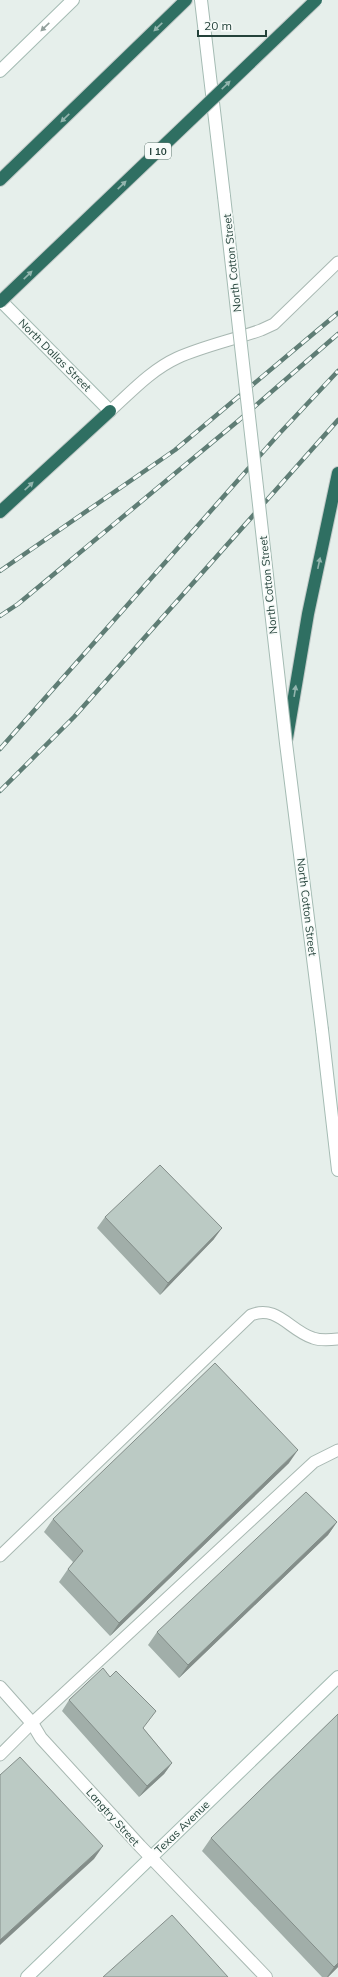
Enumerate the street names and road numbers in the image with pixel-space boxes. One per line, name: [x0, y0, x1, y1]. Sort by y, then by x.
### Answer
road number: I 10: [145, 143, 171, 159]
street label: North Cotton Street: [220, 213, 244, 313]
street label: North Dallas Street: [16, 316, 94, 394]
street label: North Cotton Street: [256, 535, 280, 635]
street label: North Cotton Street: [294, 857, 320, 957]
street label: Langtry Street: [83, 1785, 143, 1849]
street label: Texas Avenue: [152, 1797, 212, 1857]

